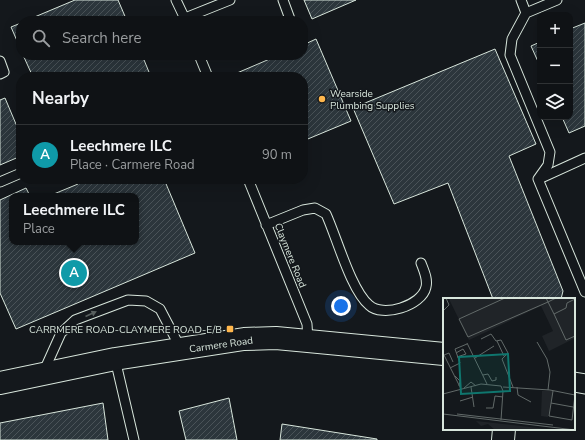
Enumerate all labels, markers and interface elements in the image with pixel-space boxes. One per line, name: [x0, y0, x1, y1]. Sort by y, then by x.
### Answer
map controls: [537, 12, 573, 120]
button: +: [537, 12, 573, 48]
search box: [16, 16, 308, 60]
icon: search: [30, 27, 52, 49]
text: Search here: [62, 28, 142, 48]
button: −: [537, 48, 573, 84]
button: layers: [537, 84, 573, 120]
text: Nearby: [32, 87, 89, 110]
place label: Wearside Plumbing Supplies: [330, 87, 415, 113]
marker: Wearside Plumbing Supplies: [317, 94, 327, 104]
text: Leechmere ILC: [70, 136, 172, 156]
text: A: [40, 146, 50, 164]
text: 90 m: [262, 146, 292, 164]
text: Place · Carmere Road: [70, 156, 195, 174]
popup: [9, 193, 139, 245]
text: Leechmere ILC: [23, 200, 125, 220]
text: Place: [23, 220, 55, 238]
street label: Claymere Road: [271, 221, 309, 290]
pin: A: [61, 258, 87, 288]
your location: [331, 296, 351, 316]
inset map: [443, 298, 575, 430]
one-way arrow: [85, 311, 96, 317]
place label: CARRMERE ROAD-CLAYMERE ROAD-E/B: [29, 323, 222, 337]
marker: CARRMERE ROAD-CLAYMERE ROAD-E/B: [225, 324, 235, 334]
street label: Carmere Road: [188, 334, 254, 356]

